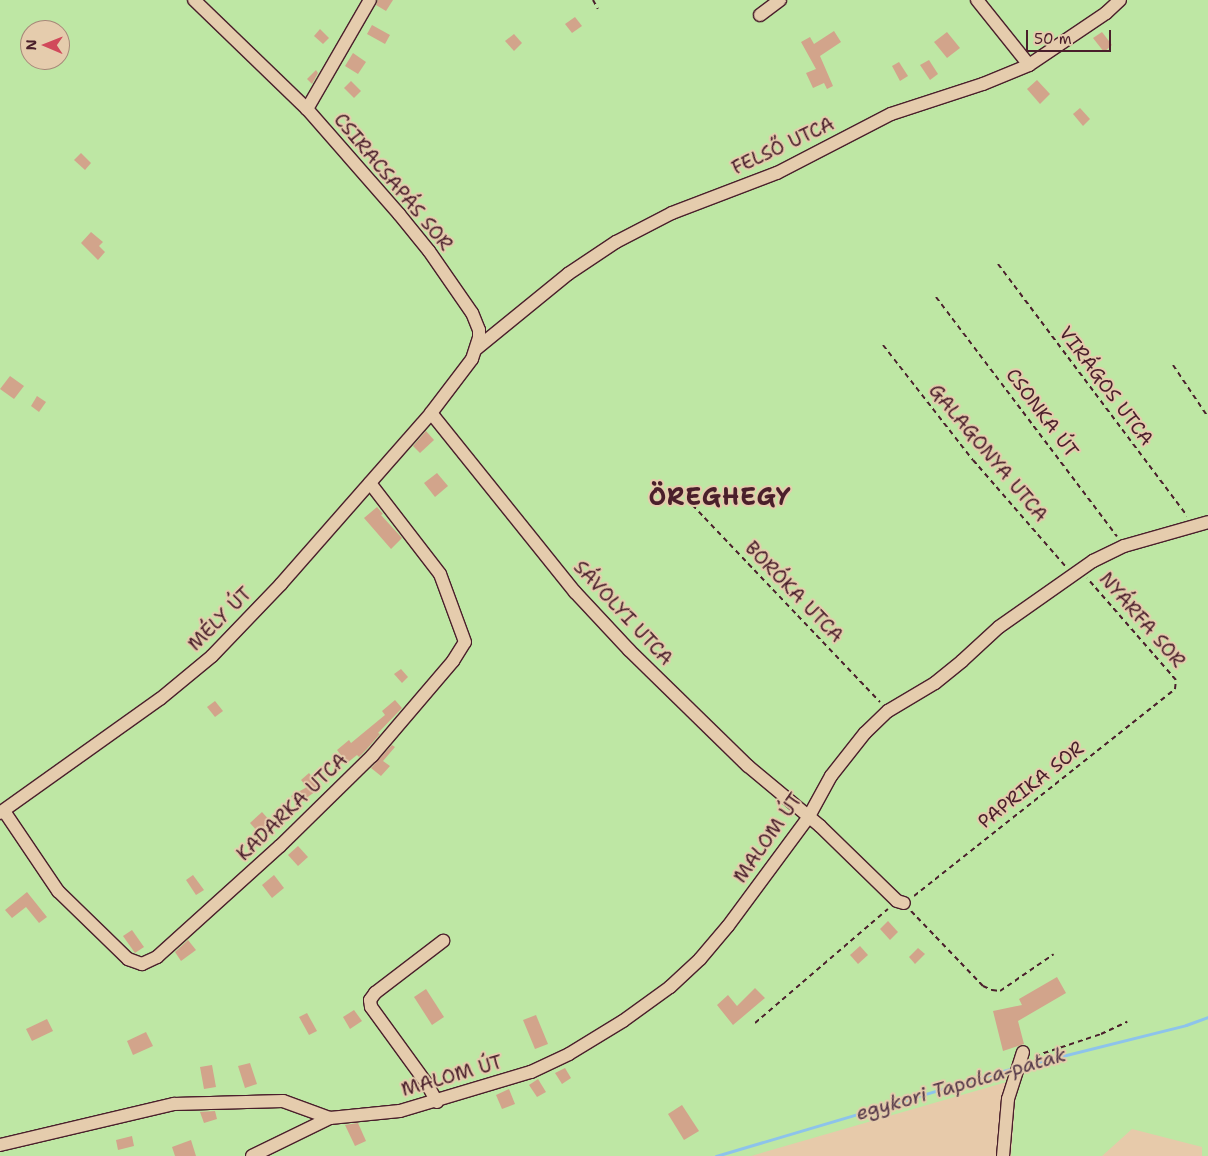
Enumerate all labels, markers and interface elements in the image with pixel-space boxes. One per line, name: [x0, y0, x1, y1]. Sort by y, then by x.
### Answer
north arrow: [20, 20, 70, 70]
scale bar: [1028, 20, 1113, 52]
text: 50 m: [1034, 29, 1072, 49]
text: N: [22, 39, 40, 50]
street label: CSIRACSAPÁS SOR: [329, 109, 457, 255]
street label: FELSŐ UTCA: [728, 112, 838, 180]
street label: VIRÁGOS UTCA: [1054, 322, 1158, 450]
street label: CSONKA ÚT: [1001, 364, 1083, 462]
street label: GALAGONYA UTCA: [924, 380, 1052, 526]
district label: ÖREGHEGY: [647, 484, 793, 512]
street label: BORÓKA UTCA: [740, 537, 848, 647]
street label: SÁVOLYI UTCA: [569, 556, 677, 670]
street label: NYÁRFA SOR: [1094, 568, 1190, 672]
street label: MÉLY ÚT: [183, 582, 257, 656]
street label: PAPRIKA SOR: [974, 737, 1088, 833]
street label: KADARKA UTCA: [232, 749, 352, 865]
street label: MALOM ÚT: [729, 789, 807, 887]
water label: egykori Tapolca-patak: [853, 1043, 1069, 1125]
street label: MALOM ÚT: [399, 1051, 505, 1101]

